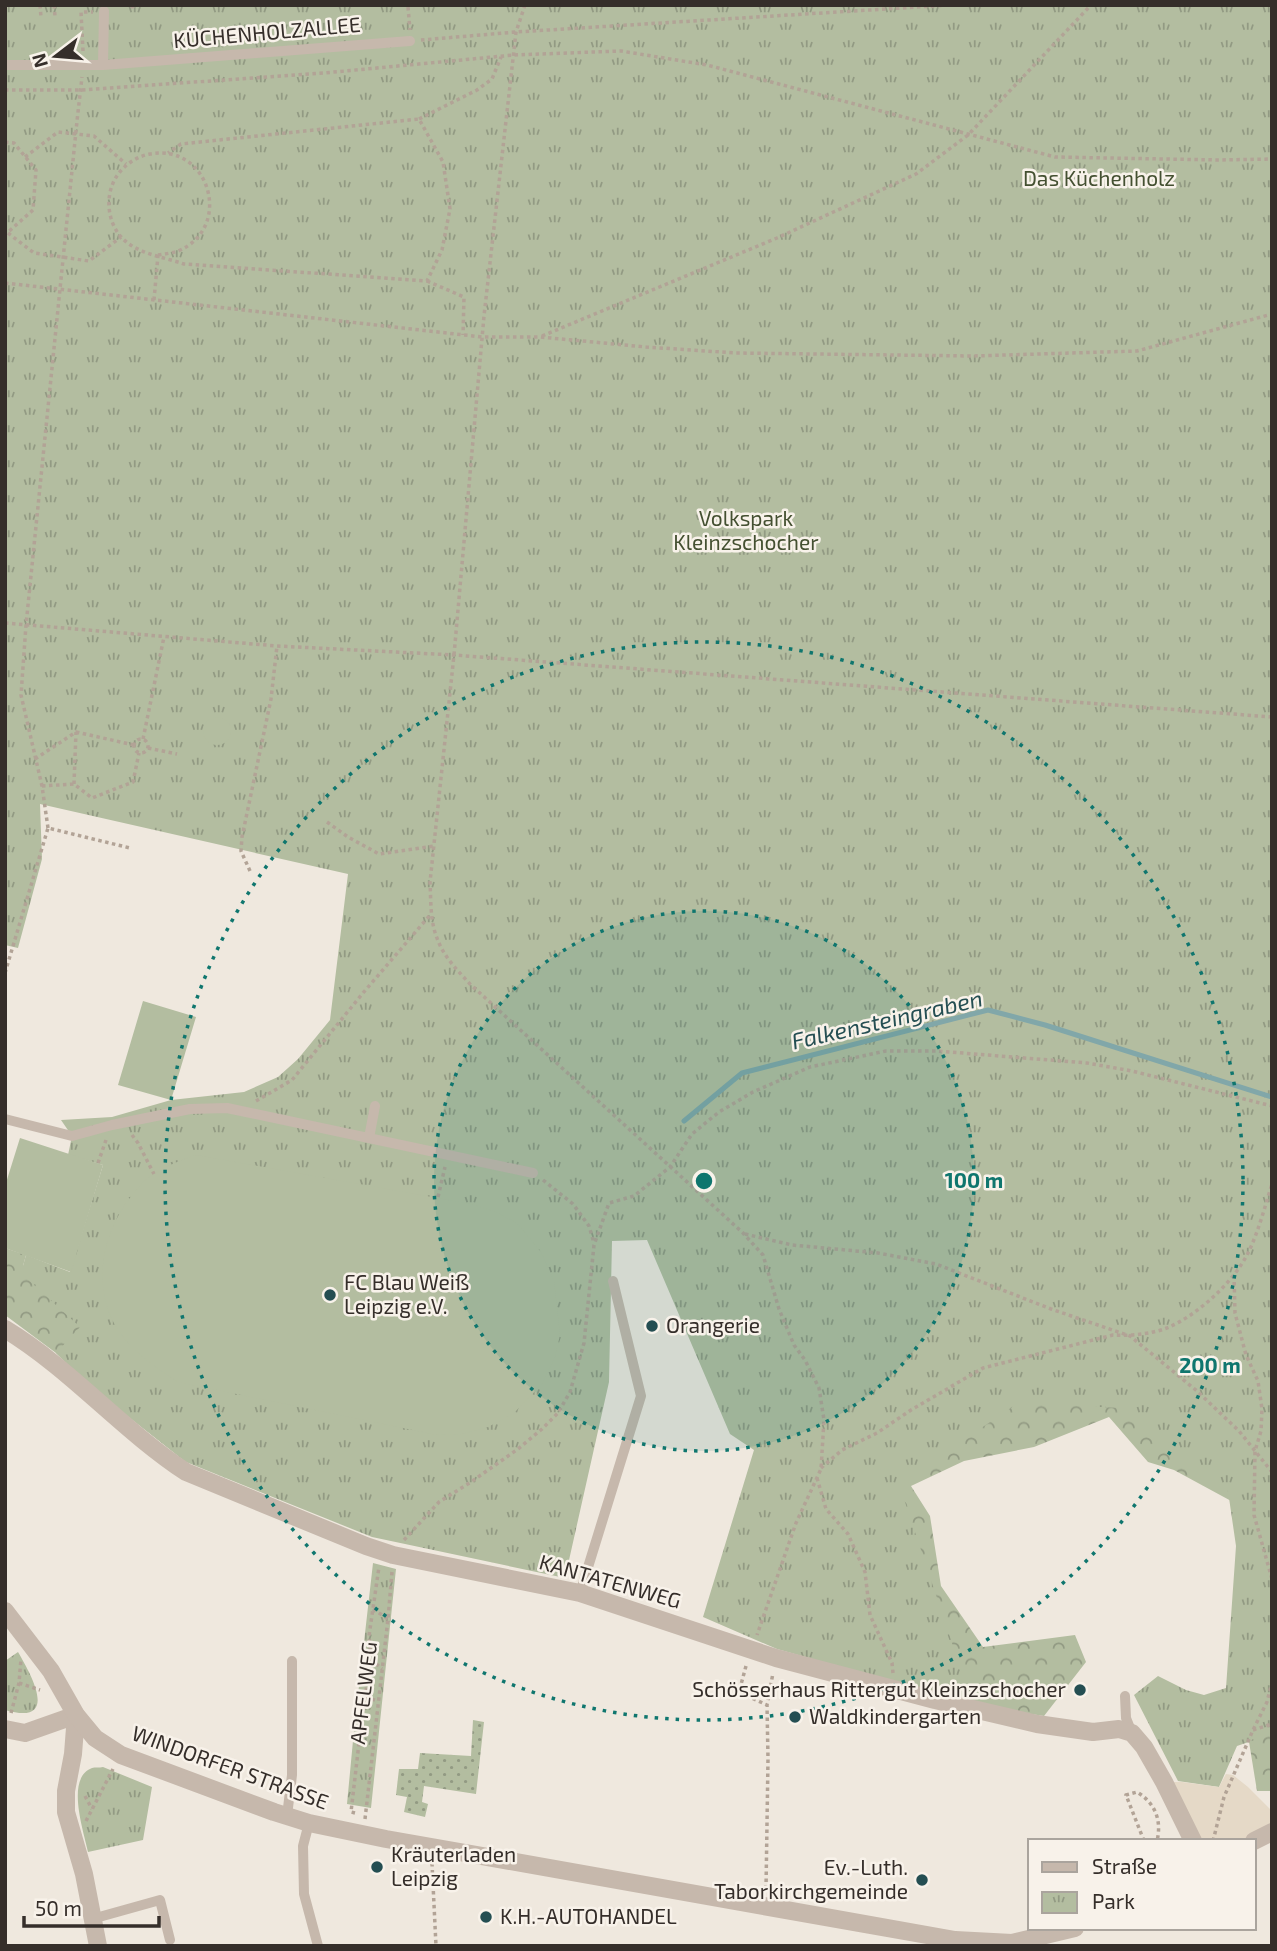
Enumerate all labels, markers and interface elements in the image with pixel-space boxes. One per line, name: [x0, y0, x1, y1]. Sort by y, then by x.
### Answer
street label: KÜCHENHOLZALLEE: [172, 11, 362, 52]
north arrow: [21, 21, 91, 91]
text: N: [26, 51, 52, 71]
park label: Das Küchenholz: [1023, 165, 1175, 190]
park label: Volkspark Kleinzschocher: [673, 505, 819, 554]
water label: Falkensteingraben: [789, 983, 985, 1055]
text: 100 m: [945, 1167, 1003, 1192]
centre of rings: [692, 1169, 716, 1193]
place label: FC Blau Weiß Leipzig e.V.: [344, 1269, 469, 1318]
marker: FC Blau Weiß Leipzig e.V.: [322, 1287, 338, 1303]
place label: Orangerie: [666, 1312, 760, 1337]
marker: Orangerie: [644, 1318, 660, 1334]
text: 200 m: [1179, 1352, 1241, 1377]
street label: KANTATENWEG: [537, 1548, 684, 1613]
street label: APFELWEG: [344, 1640, 381, 1745]
place label: Schösserhaus Rittergut Kleinzschocher: [692, 1676, 1067, 1701]
marker: Schösserhaus Rittergut Kleinzschocher: [1072, 1682, 1088, 1698]
place label: Waldkindergarten: [809, 1703, 981, 1728]
marker: Waldkindergarten: [787, 1709, 803, 1725]
street label: WINDORFER STRASSE: [129, 1719, 332, 1814]
legend: [1028, 1839, 1256, 1930]
place label: Kräuterladen Leipzig: [391, 1841, 516, 1890]
text: Straße: [1092, 1853, 1157, 1878]
place label: Ev.-Luth. Taborkirchgemeinde: [714, 1854, 908, 1903]
marker: Kräuterladen Leipzig: [369, 1859, 385, 1875]
marker: Ev.-Luth. Taborkirchgemeinde: [914, 1872, 930, 1888]
scale bar: [24, 1884, 159, 1928]
text: Park: [1092, 1888, 1135, 1913]
text: 50 m: [35, 1895, 82, 1920]
place label: K.H.-AUTOHANDEL: [500, 1903, 677, 1928]
marker: K.H.-AUTOHANDEL: [478, 1909, 494, 1925]

